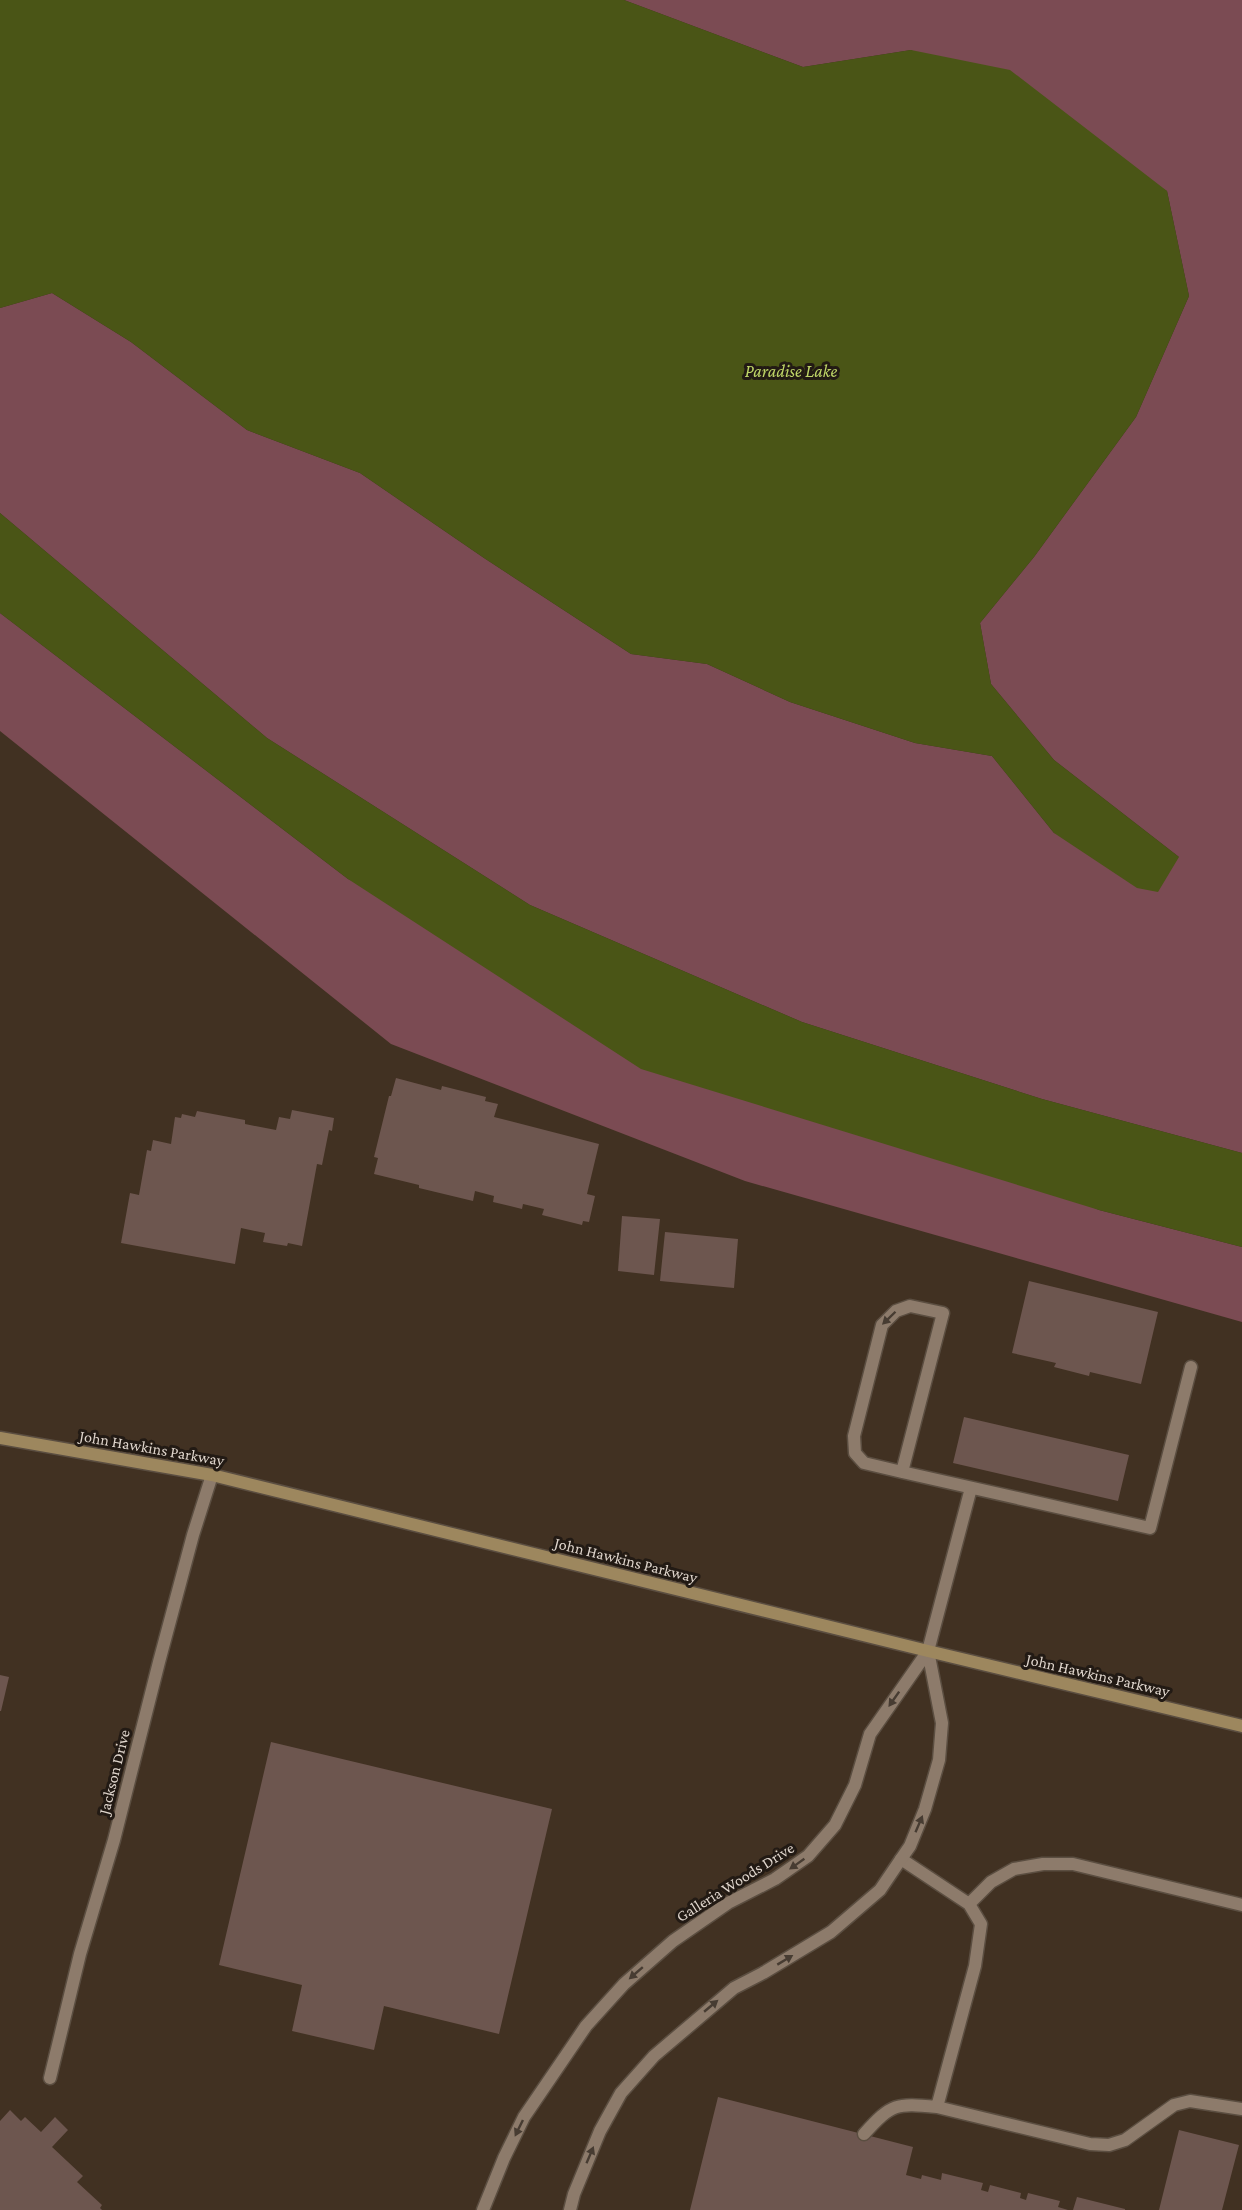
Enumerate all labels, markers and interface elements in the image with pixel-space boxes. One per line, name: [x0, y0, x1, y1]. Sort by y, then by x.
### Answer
water label: Paradise Lake: [745, 361, 837, 381]
one-way arrow: [881, 1311, 896, 1325]
street label: John Hawkins Parkway: [76, 1427, 226, 1470]
street label: John Hawkins Parkway: [551, 1534, 700, 1587]
street label: John Hawkins Parkway: [1022, 1650, 1172, 1701]
one-way arrow: [889, 1691, 900, 1708]
street label: Jackson Drive: [95, 1728, 134, 1818]
one-way arrow: [915, 1815, 924, 1833]
street label: Galleria Woods Drive: [673, 1839, 797, 1925]
one-way arrow: [789, 1858, 805, 1870]
one-way arrow: [777, 1954, 793, 1965]
one-way arrow: [629, 1966, 644, 1979]
one-way arrow: [704, 2001, 719, 2013]
one-way arrow: [514, 2119, 523, 2136]
one-way arrow: [586, 2146, 595, 2164]

